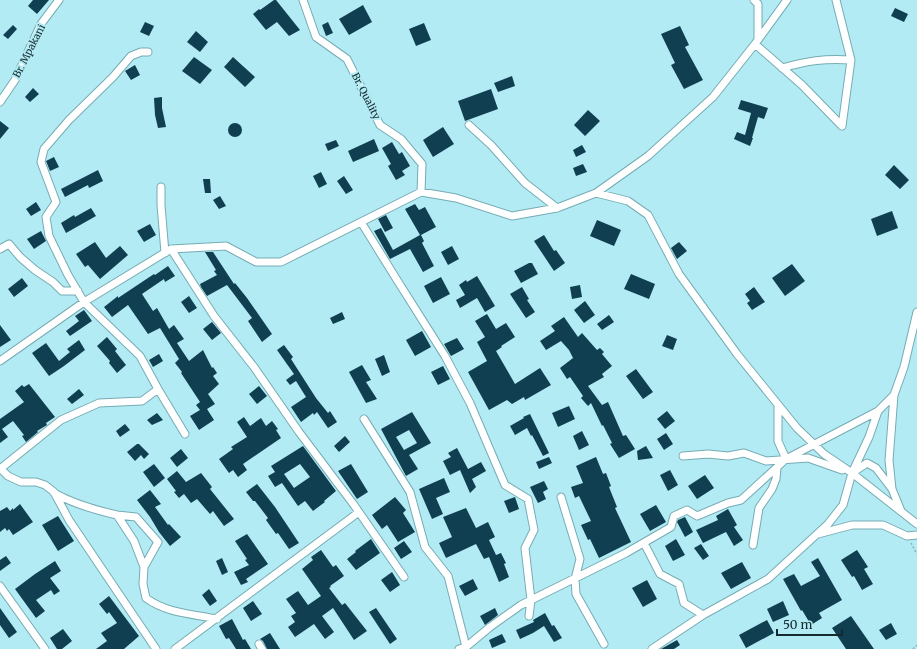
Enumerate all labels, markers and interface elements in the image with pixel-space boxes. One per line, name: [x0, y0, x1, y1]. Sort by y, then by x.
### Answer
street label: Br. Mpakani: [10, 22, 48, 80]
street label: Br. Quality: [349, 71, 383, 122]
scale bar: [777, 611, 842, 637]
text: 50 m: [783, 617, 812, 632]

